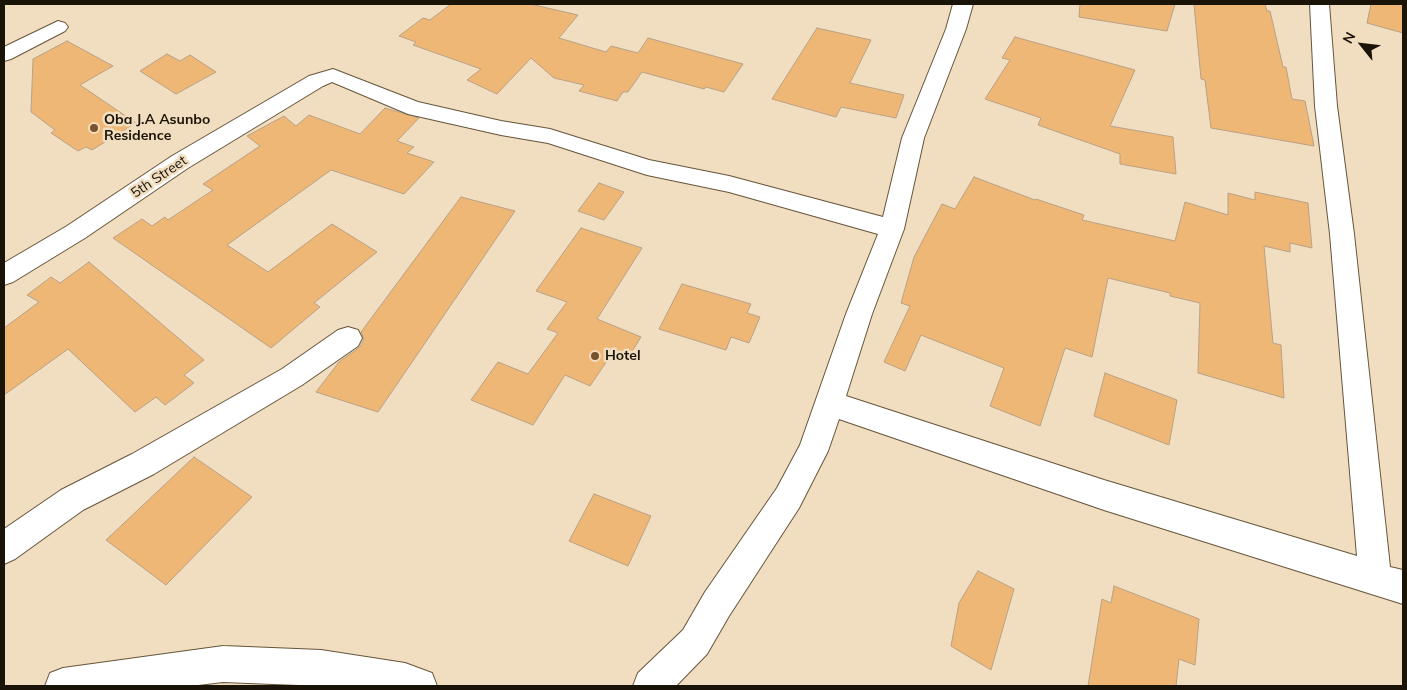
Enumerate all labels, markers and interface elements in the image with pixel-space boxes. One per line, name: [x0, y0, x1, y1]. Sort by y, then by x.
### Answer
north arrow: [1337, 20, 1387, 70]
text: N: [1338, 29, 1359, 47]
place label: Oba J.A Asunbo Residence: [104, 112, 210, 144]
marker: Oba J.A Asunbo Residence: [88, 122, 100, 134]
street label: 5th Street: [128, 152, 190, 202]
place label: Hotel: [605, 348, 641, 364]
marker: Hotel: [589, 350, 601, 362]

